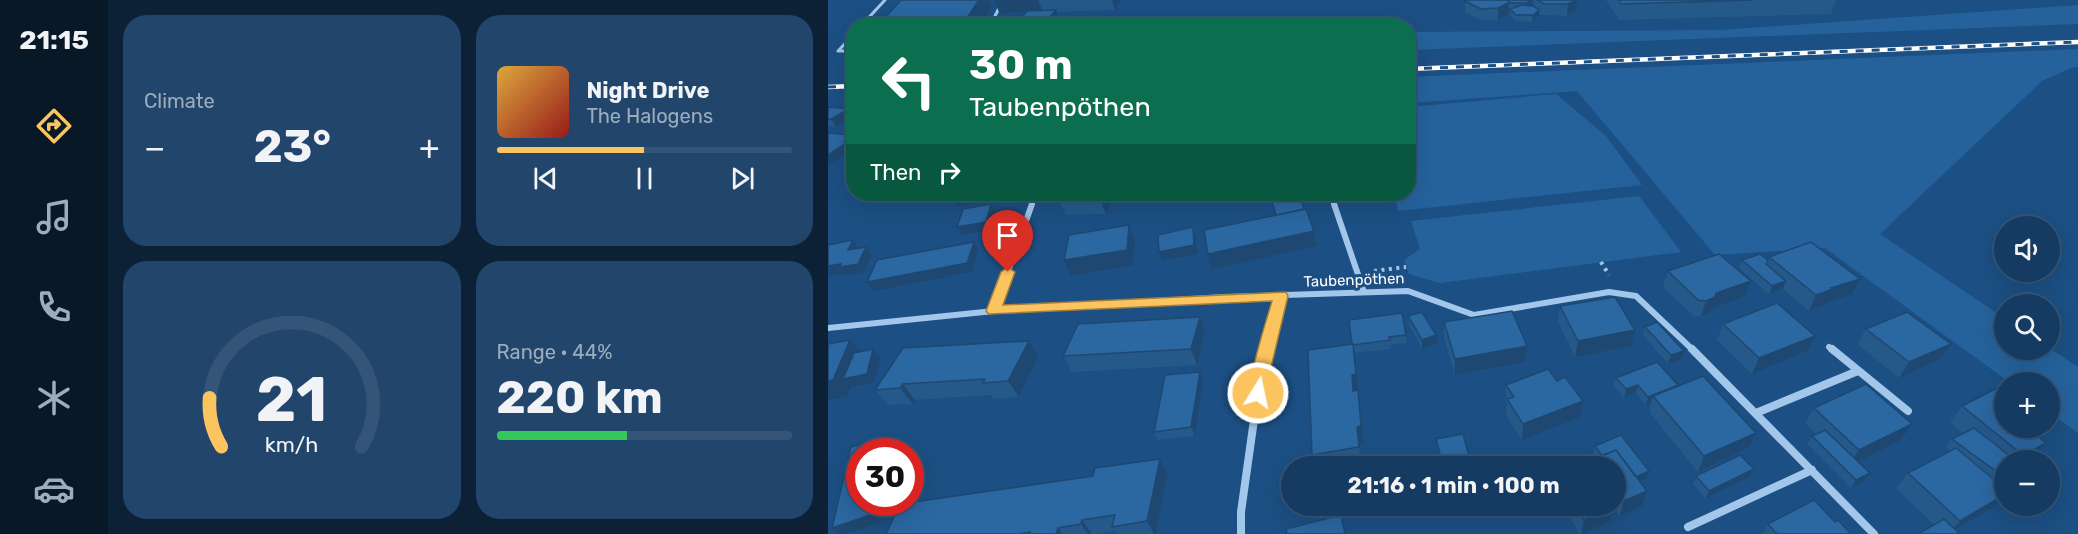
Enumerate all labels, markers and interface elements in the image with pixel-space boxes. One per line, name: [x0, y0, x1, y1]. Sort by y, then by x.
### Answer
text: 21:15: [19, 24, 89, 56]
text: 30 m: [969, 40, 1073, 90]
icon: left: [870, 42, 948, 120]
text: Night Drive: [587, 77, 709, 104]
text: Climate: [144, 89, 215, 113]
text: Taubenpöthen: [969, 91, 1151, 123]
text: The Halogens: [587, 104, 713, 128]
icon: directions: [33, 105, 75, 147]
text: 23°: [253, 120, 331, 173]
text: −: [144, 128, 165, 167]
text: +: [419, 128, 439, 167]
icon: right: [933, 156, 966, 189]
text: Then: [870, 159, 921, 186]
icon: previous: [529, 162, 562, 195]
icon: pause: [628, 162, 661, 195]
icon: next: [726, 162, 759, 195]
icon: music: [33, 196, 75, 238]
pin: [982, 210, 1033, 272]
map controls: [1994, 216, 2060, 516]
button: sound: [1994, 216, 2060, 282]
icon: arrive: [991, 219, 1024, 252]
street label: Taubenpöthen: [1303, 269, 1405, 291]
icon: phone: [33, 286, 75, 328]
button: search: [1994, 294, 2060, 360]
text: Range · 44%: [497, 340, 612, 364]
position arrow: [1226, 361, 1290, 425]
text: 21: [256, 363, 328, 437]
text: 220 km: [497, 371, 663, 424]
button: +: [1994, 372, 2060, 438]
icon: climate: [33, 377, 75, 419]
text: km/h: [265, 432, 319, 457]
speed limit sign: 30: [846, 438, 924, 516]
button: −: [1994, 450, 2060, 516]
icon: car: [33, 468, 75, 510]
text: 21:16 · 1 min · 100 m: [1347, 472, 1560, 499]

